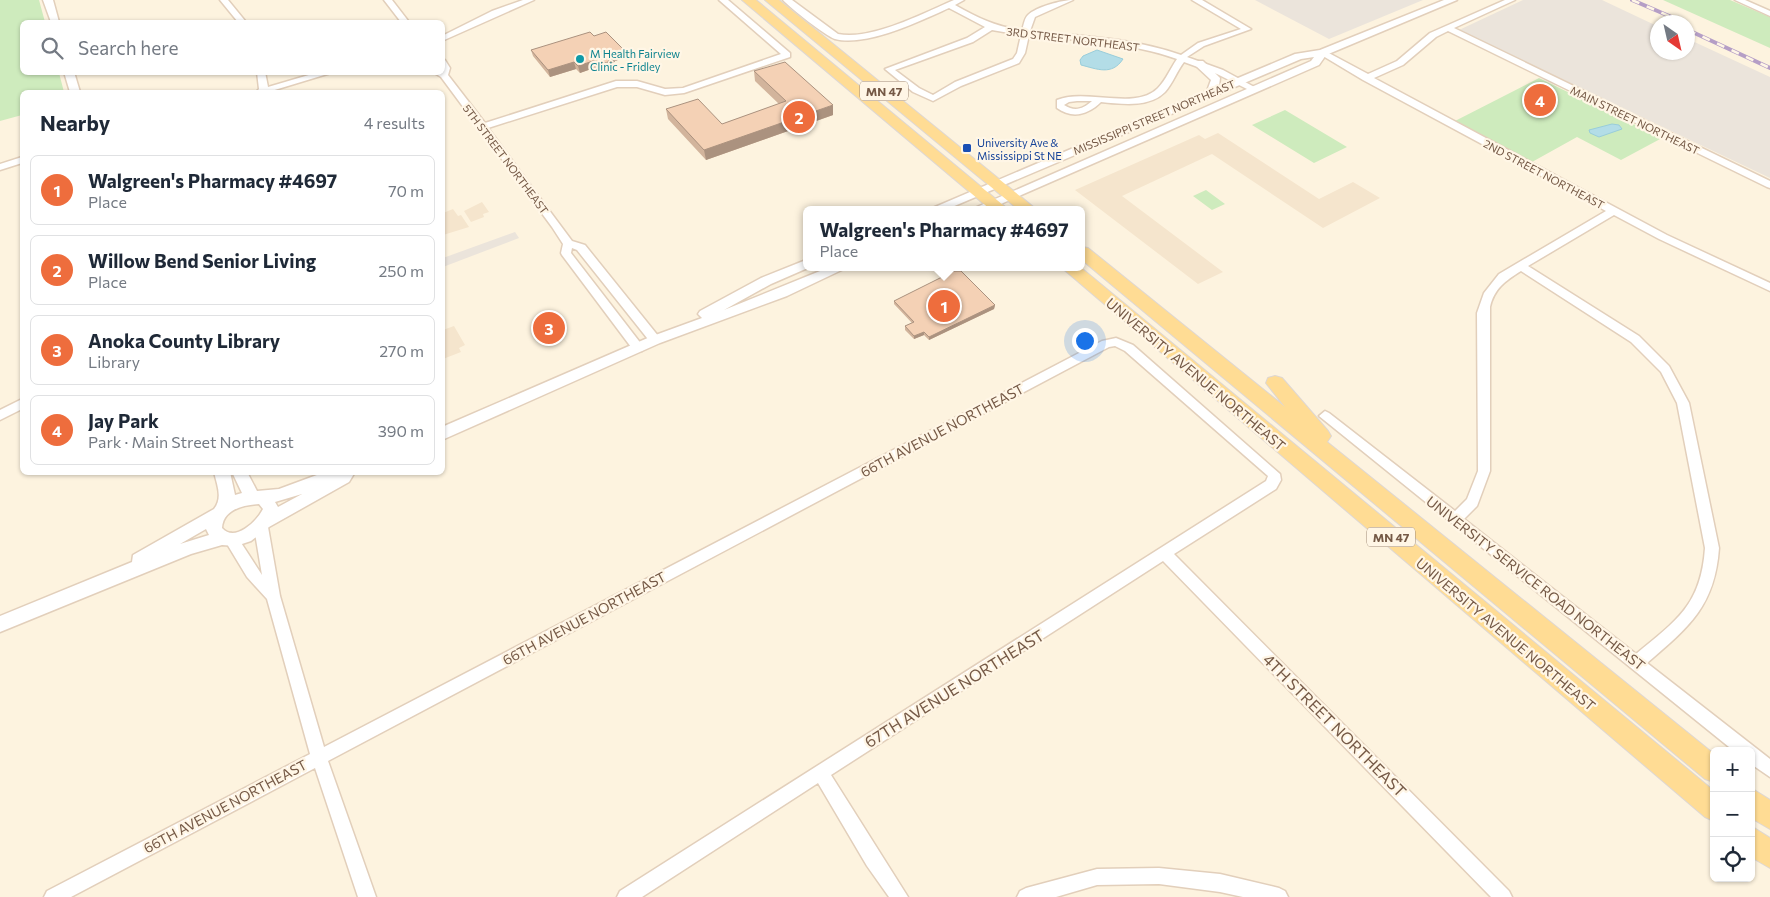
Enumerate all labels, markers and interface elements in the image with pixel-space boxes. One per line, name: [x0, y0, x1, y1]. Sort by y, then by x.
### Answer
north arrow: [1650, 15, 1695, 60]
search box: [20, 20, 445, 75]
street label: 3RD STREET NORTHEAST: [1006, 24, 1140, 54]
icon: search: [38, 34, 66, 62]
text: Search here: [78, 36, 178, 59]
place label: M Health Fairview Clinic - Fridley: [590, 47, 680, 73]
marker: M Health Fairview Clinic - Fridley: [574, 53, 586, 65]
street label: MISSISSIPPI STREET NORTHEAST: [1071, 77, 1237, 157]
pin: 4: [1524, 81, 1556, 119]
road number: MN 47: [860, 82, 908, 100]
street label: MAIN STREET NORTHEAST: [1568, 83, 1702, 157]
pin: 2: [783, 98, 815, 136]
street label: 5TH STREET NORTHEAST: [461, 102, 551, 216]
text: Nearby: [40, 110, 110, 135]
text: 4 results: [364, 113, 425, 132]
place label: University Ave & Mississippi St NE: [977, 136, 1062, 162]
street label: 2ND STREET NORTHEAST: [1481, 137, 1607, 211]
marker: University Ave & Mississippi St NE: [961, 142, 973, 154]
text: Walgreen's Pharmacy #4697: [88, 169, 337, 192]
text: 1: [53, 181, 61, 200]
text: 70 m: [388, 181, 424, 200]
text: Place: [88, 192, 127, 211]
popup: [803, 206, 1085, 271]
text: Walgreen's Pharmacy #4697: [819, 218, 1069, 241]
text: Place: [819, 241, 858, 260]
text: Willow Bend Senior Living: [88, 249, 316, 272]
text: 2: [52, 261, 62, 280]
text: 250 m: [378, 261, 424, 280]
text: Place: [88, 272, 127, 291]
pin: 1: [928, 287, 960, 325]
street label: UNIVERSITY AVENUE NORTHEAST: [1103, 294, 1289, 454]
pin: 3: [533, 309, 565, 347]
your location: [1072, 328, 1098, 354]
text: Anoka County Library: [88, 329, 280, 352]
text: 3: [52, 341, 62, 360]
text: 270 m: [379, 341, 424, 360]
text: Library: [88, 352, 140, 371]
street label: 66TH AVENUE NORTHEAST: [857, 380, 1027, 480]
text: Jay Park: [88, 409, 159, 432]
text: 4: [52, 421, 62, 440]
text: 390 m: [378, 421, 424, 440]
text: Park · Main Street Northeast: [88, 432, 294, 451]
street label: UNIVERSITY SERVICE ROAD NORTHEAST: [1423, 492, 1649, 674]
road number: MN 47: [1367, 528, 1415, 546]
street label: UNIVERSITY AVENUE NORTHEAST: [1413, 554, 1599, 714]
street label: 66TH AVENUE NORTHEAST: [499, 568, 669, 668]
street label: 67TH AVENUE NORTHEAST: [861, 625, 1047, 751]
street label: 4TH STREET NORTHEAST: [1260, 650, 1410, 800]
map controls: [1710, 747, 1755, 882]
button: +: [1710, 747, 1755, 792]
street label: 66TH AVENUE NORTHEAST: [140, 756, 310, 856]
button: −: [1710, 792, 1755, 837]
button: locate: [1710, 837, 1755, 882]

